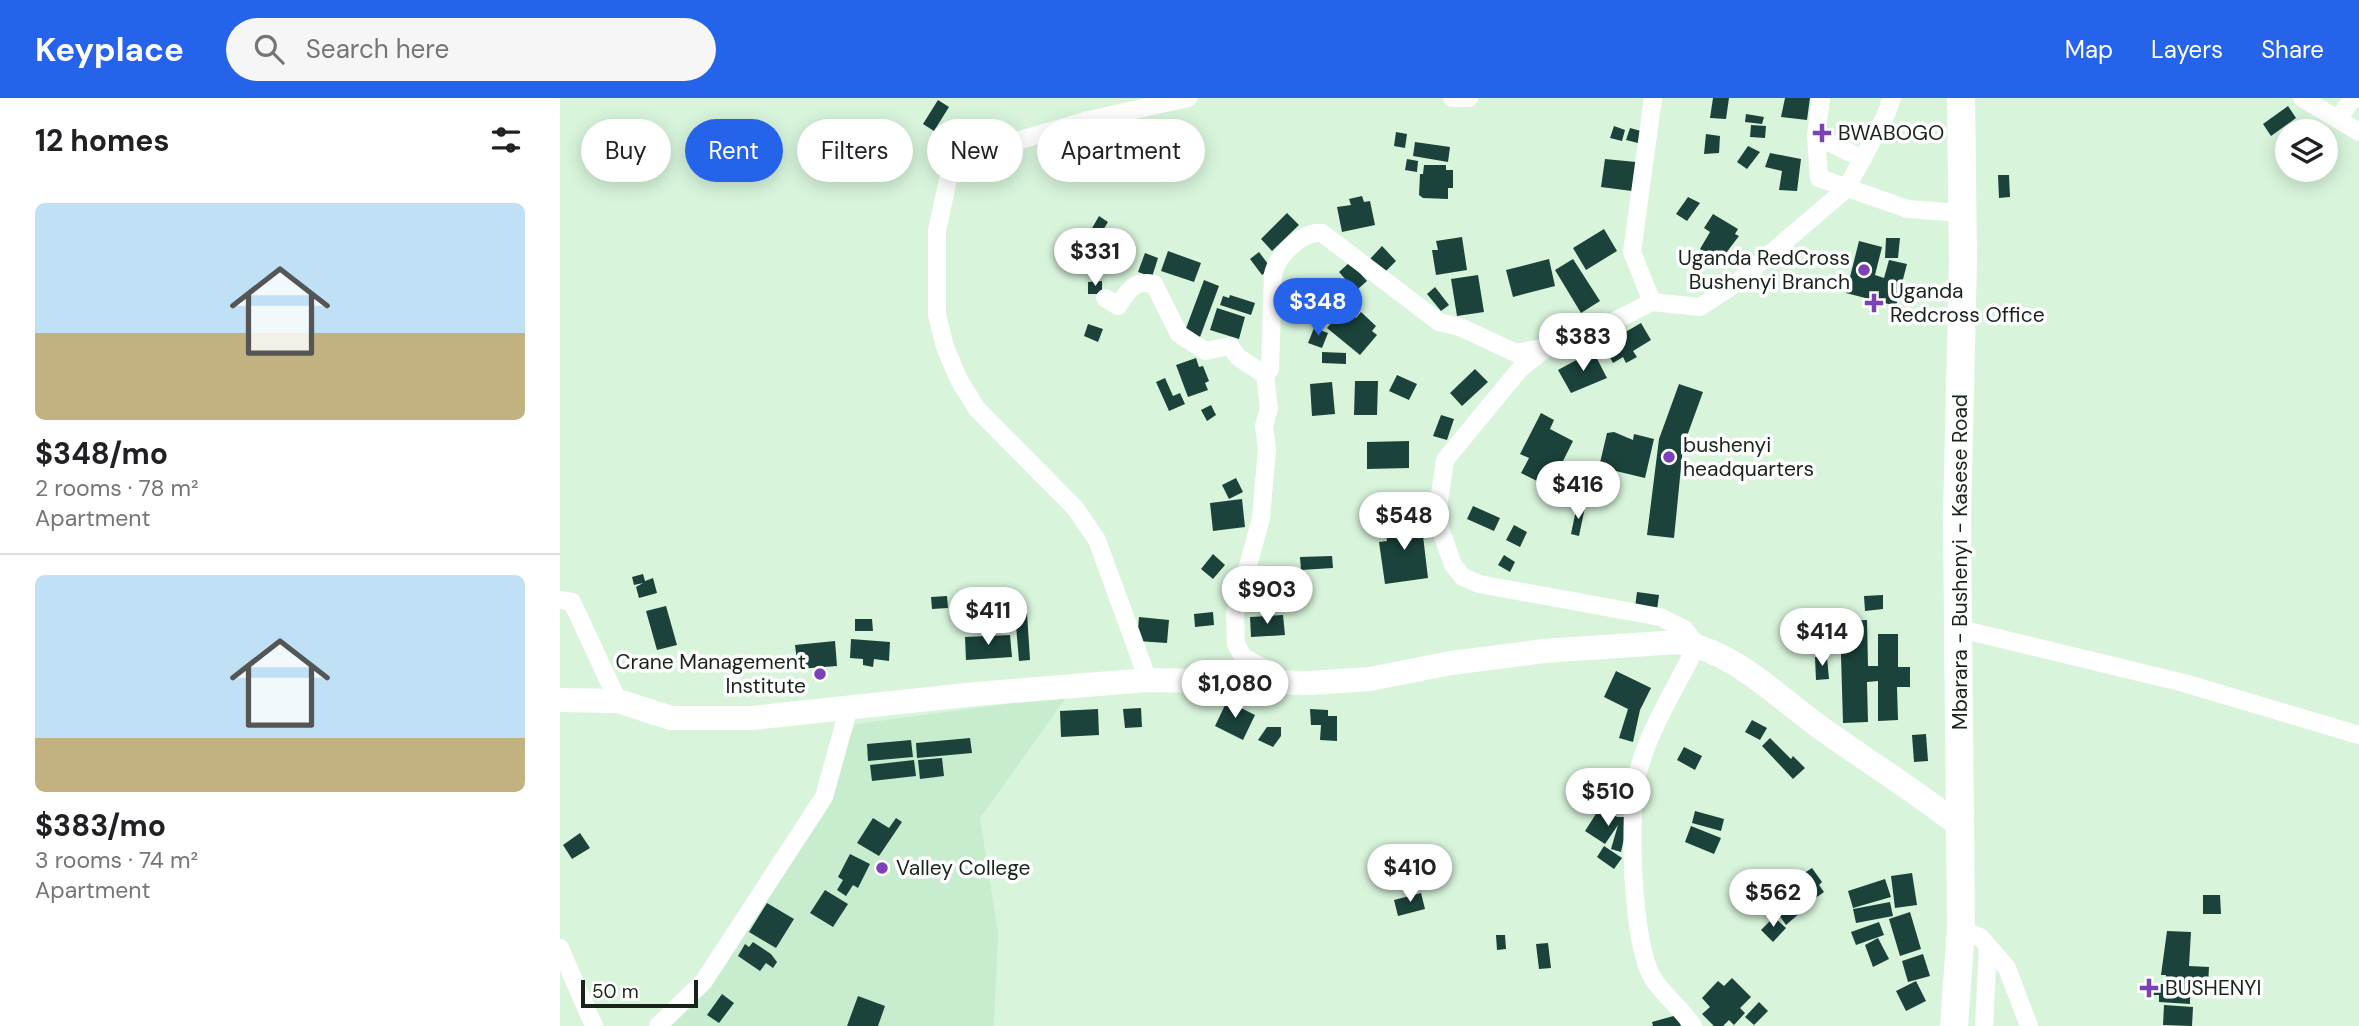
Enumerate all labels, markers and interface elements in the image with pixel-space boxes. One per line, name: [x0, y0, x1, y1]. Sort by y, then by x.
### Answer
search box: [226, 18, 716, 81]
text: Keyplace: [35, 28, 184, 71]
icon: search: [250, 30, 288, 68]
text: Search here: [306, 32, 449, 66]
text: Map: [2065, 34, 2113, 65]
text: Layers: [2151, 34, 2223, 65]
text: Share: [2261, 34, 2324, 65]
chip: Buy: [581, 119, 671, 182]
chip: Rent: [685, 119, 783, 182]
chip: Filters: [797, 119, 913, 182]
chip: New: [927, 119, 1023, 182]
chip: Apartment: [1037, 119, 1205, 182]
place label: BWABOGO: [1838, 119, 1944, 147]
map controls: [2275, 119, 2338, 182]
button: layers: [2275, 119, 2338, 182]
text: 12 homes: [35, 121, 169, 160]
icon: filters: [487, 121, 525, 159]
marker: BWABOGO: [1812, 123, 1832, 143]
pin: $331: [1054, 228, 1136, 288]
text: $331: [1070, 236, 1120, 266]
place label: Uganda RedCross Bushenyi Branch: [1678, 244, 1850, 296]
icon: home: [217, 248, 343, 374]
marker: Uganda RedCross Bushenyi Branch: [1856, 262, 1872, 278]
place label: Uganda Redcross Office: [1890, 277, 2045, 329]
pin: $348: [1277, 278, 1359, 338]
text: $348: [1289, 286, 1347, 316]
marker: Uganda Redcross Office: [1864, 293, 1884, 313]
pin: $383: [1542, 314, 1624, 373]
text: $383: [1555, 321, 1611, 351]
street label: Mbarara - Bushenyi - Kasese Road: [1946, 394, 1974, 730]
place label: bushenyi headquarters: [1683, 431, 1814, 483]
text: $348/mo: [35, 434, 168, 473]
marker: bushenyi headquarters: [1661, 449, 1677, 465]
pin: $416: [1537, 462, 1619, 521]
text: $416: [1552, 469, 1604, 499]
text: 2 rooms · 78 m²: [35, 473, 199, 503]
pin: $548: [1363, 492, 1445, 552]
text: $548: [1375, 500, 1433, 530]
text: Apartment: [35, 503, 150, 533]
pin: $903: [1226, 566, 1308, 626]
text: $903: [1238, 574, 1296, 604]
pin: $411: [947, 588, 1029, 647]
text: $411: [965, 595, 1011, 625]
pin: $414: [1781, 608, 1863, 668]
text: $414: [1796, 616, 1848, 646]
icon: home: [217, 620, 343, 746]
place label: Crane Management Institute: [615, 648, 806, 700]
pin: $1,080: [1178, 660, 1292, 720]
marker: Crane Management Institute: [812, 666, 828, 682]
text: $1,080: [1198, 668, 1272, 698]
pin: $510: [1567, 768, 1649, 828]
text: $510: [1582, 776, 1634, 806]
text: $383/mo: [35, 806, 166, 845]
pin: $410: [1369, 844, 1451, 904]
text: 3 rooms · 74 m²: [35, 845, 198, 875]
text: $410: [1383, 852, 1437, 882]
place label: Valley College: [896, 854, 1030, 882]
marker: Valley College: [874, 860, 890, 876]
pin: $562: [1732, 870, 1814, 929]
text: Apartment: [35, 875, 150, 905]
text: $562: [1745, 877, 1801, 907]
place label: BUSHENYI: [2165, 974, 2261, 1002]
scale bar: [581, 977, 698, 1009]
marker: BUSHENYI: [2139, 978, 2159, 998]
text: 50 m: [592, 979, 639, 1004]

